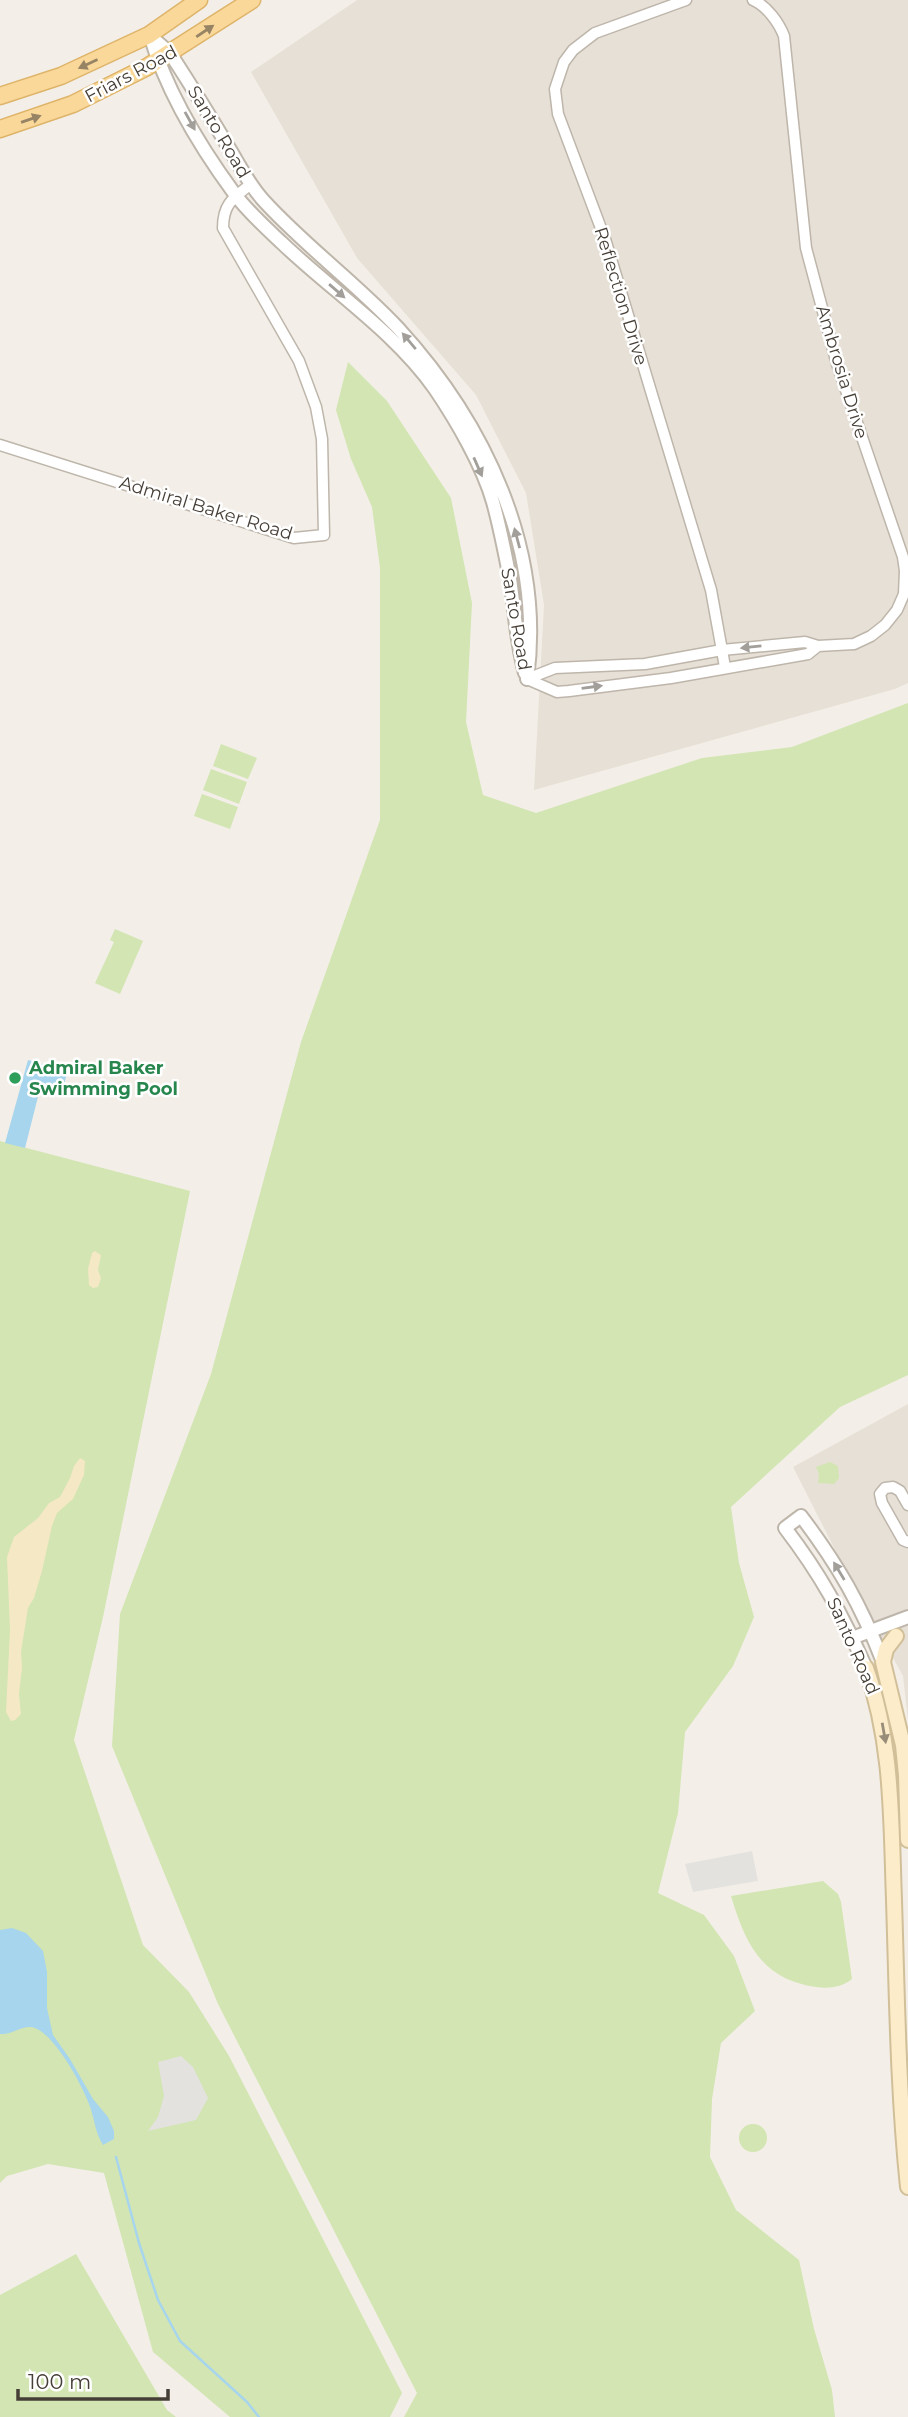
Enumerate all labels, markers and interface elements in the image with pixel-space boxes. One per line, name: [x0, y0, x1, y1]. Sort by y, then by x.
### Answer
one-way arrow: [196, 24, 214, 38]
street label: Friars Road: [81, 40, 181, 108]
one-way arrow: [77, 59, 98, 70]
street label: Santo Road: [183, 82, 255, 182]
one-way arrow: [183, 112, 195, 132]
one-way arrow: [20, 113, 41, 123]
street label: Reflection Drive: [590, 224, 653, 368]
one-way arrow: [329, 283, 346, 298]
street label: Ambrosia Drive: [811, 303, 873, 442]
one-way arrow: [402, 333, 417, 350]
one-way arrow: [472, 457, 484, 477]
street label: Admiral Baker Road: [117, 471, 295, 545]
one-way arrow: [511, 527, 522, 549]
street label: Santo Road: [496, 566, 536, 672]
one-way arrow: [739, 642, 761, 653]
one-way arrow: [582, 681, 604, 692]
place label: Admiral Baker Swimming Pool: [28, 1057, 178, 1100]
marker: Admiral Baker Swimming Pool: [7, 1070, 23, 1086]
one-way arrow: [833, 1562, 846, 1581]
street label: Santo Road: [822, 1594, 884, 1698]
one-way arrow: [879, 1723, 890, 1745]
scale bar: [18, 2358, 168, 2402]
text: 100 m: [28, 2369, 91, 2394]

